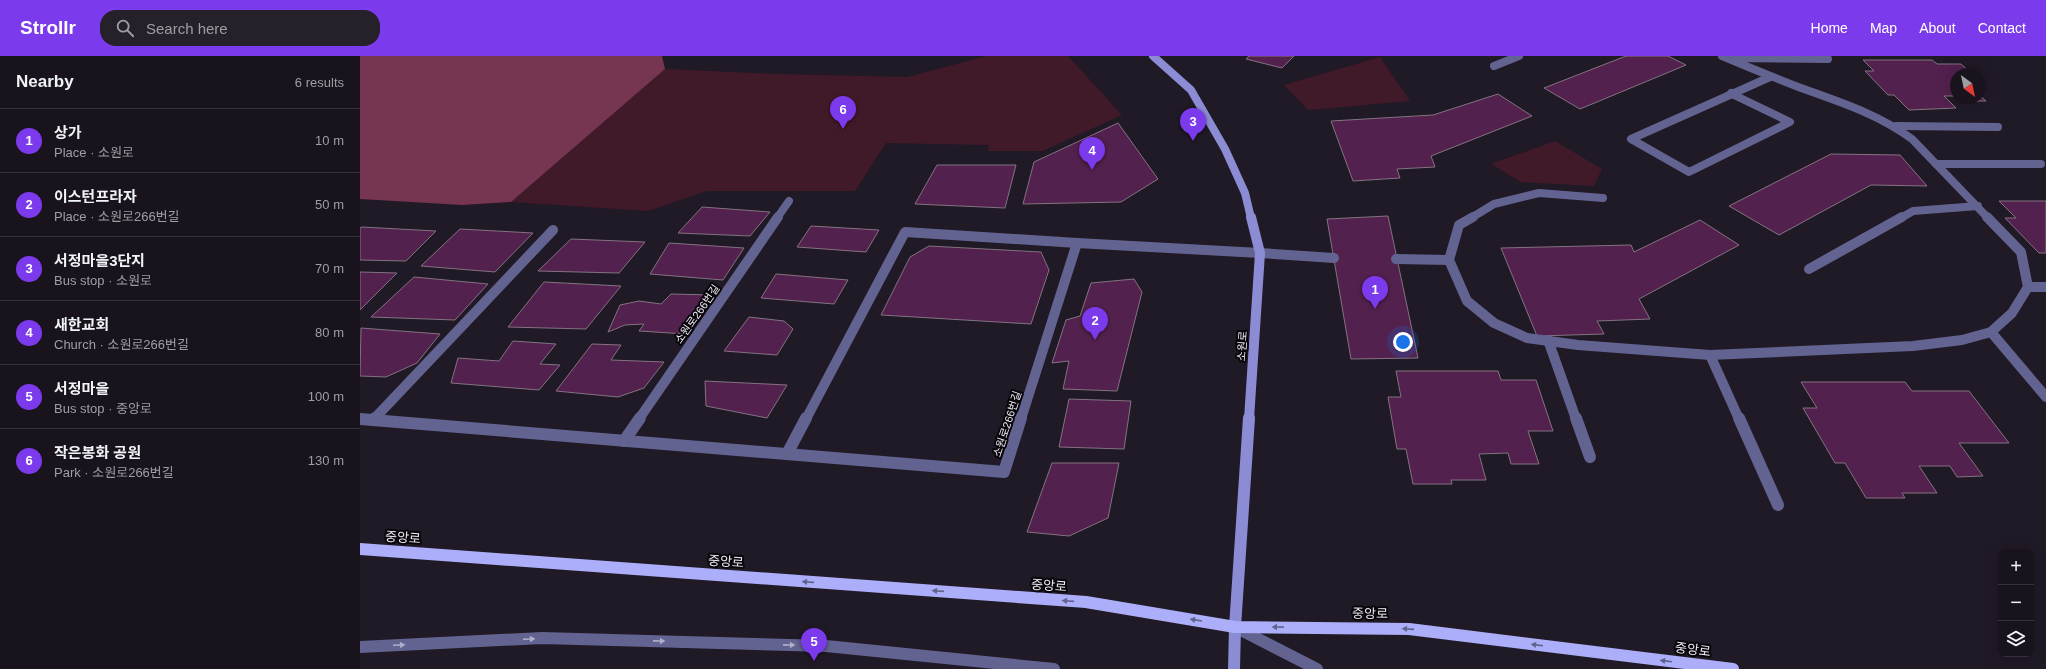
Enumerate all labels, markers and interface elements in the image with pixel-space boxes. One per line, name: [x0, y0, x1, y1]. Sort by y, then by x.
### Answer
search box: [100, 10, 380, 46]
text: Strollr: [20, 17, 76, 38]
icon: search: [114, 17, 136, 39]
text: Search here: [146, 20, 228, 37]
text: Home: [1811, 20, 1848, 36]
text: Map: [1870, 20, 1897, 36]
text: About: [1919, 20, 1956, 36]
text: Contact: [1978, 20, 2026, 36]
north arrow: [1950, 68, 1986, 104]
text: Nearby: [16, 72, 74, 91]
text: 6 results: [295, 75, 344, 90]
pin: 6: [830, 96, 856, 129]
pin: 3: [1180, 108, 1206, 141]
text: 상가: [54, 124, 82, 141]
text: 1: [25, 133, 33, 148]
text: 10 m: [315, 133, 344, 148]
pin: 4: [1079, 137, 1105, 170]
text: Place · 소원로: [54, 145, 134, 160]
text: 이스턴프라자: [54, 188, 137, 205]
text: 2: [25, 197, 33, 212]
text: 50 m: [315, 197, 344, 212]
text: Place · 소원로266번길: [54, 209, 180, 224]
text: 서정마을3단지: [54, 252, 145, 269]
text: 3: [25, 261, 33, 276]
text: 70 m: [315, 261, 344, 276]
text: Bus stop · 소원로: [54, 273, 152, 288]
pin: 1: [1362, 276, 1388, 309]
street label: 소원로266번길: [672, 282, 722, 346]
pin: 2: [1082, 307, 1108, 340]
text: 새한교회: [54, 316, 109, 333]
text: 4: [25, 325, 33, 340]
text: 80 m: [315, 325, 344, 340]
street label: 소원로: [1235, 330, 1249, 362]
your location: [1393, 332, 1413, 352]
text: Church · 소원로266번길: [54, 337, 189, 352]
text: 서정마을: [54, 380, 109, 397]
text: 5: [25, 389, 33, 404]
text: 100 m: [308, 389, 344, 404]
street label: 소원로266번길: [991, 389, 1023, 459]
text: Bus stop · 중앙로: [54, 401, 152, 416]
text: 작은봉화 공원: [54, 444, 141, 461]
text: 6: [25, 453, 33, 468]
text: 130 m: [308, 453, 344, 468]
text: Park · 소원로266번길: [54, 465, 174, 480]
street label: 중앙로: [385, 529, 421, 546]
map controls: [1998, 549, 2034, 657]
button: +: [1998, 549, 2034, 585]
street label: 중앙로: [708, 553, 744, 570]
street label: 중앙로: [1031, 577, 1067, 594]
one-way arrow: [802, 578, 814, 585]
button: −: [1998, 585, 2034, 621]
one-way arrow: [932, 588, 944, 595]
one-way arrow: [1062, 598, 1074, 604]
street label: 중앙로: [1352, 606, 1388, 621]
one-way arrow: [1190, 617, 1202, 623]
button: layers: [1998, 621, 2034, 657]
one-way arrow: [1271, 624, 1284, 630]
one-way arrow: [1402, 626, 1414, 633]
pin: 5: [801, 628, 827, 661]
one-way arrow: [523, 636, 536, 642]
one-way arrow: [653, 638, 666, 644]
street label: 중앙로: [1674, 640, 1712, 659]
one-way arrow: [783, 641, 795, 648]
one-way arrow: [393, 642, 406, 648]
one-way arrow: [1531, 642, 1543, 648]
one-way arrow: [1660, 658, 1672, 664]

